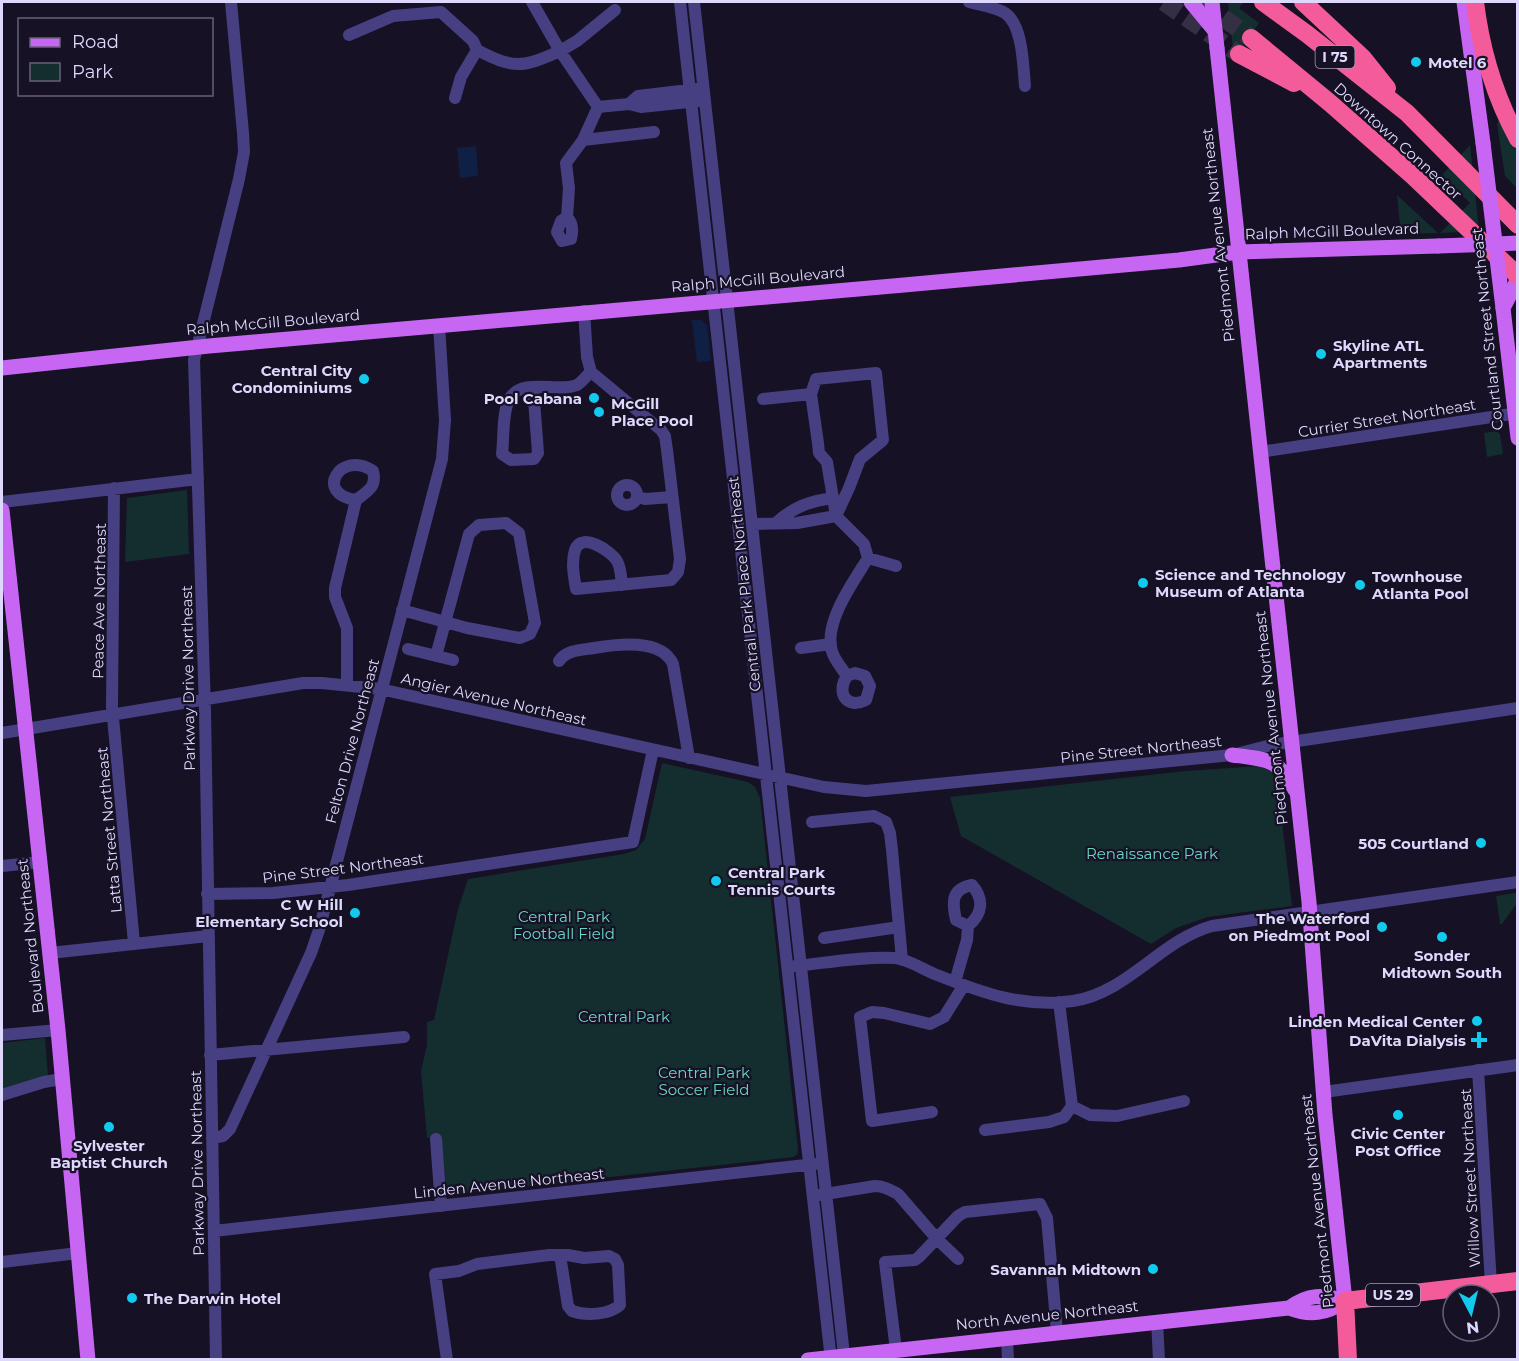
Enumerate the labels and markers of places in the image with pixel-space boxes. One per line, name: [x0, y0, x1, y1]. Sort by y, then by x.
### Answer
place label: Motel 6: [1428, 53, 1487, 72]
marker: Motel 6: [1409, 55, 1423, 69]
place label: Skyline ATL Apartments: [1332, 336, 1427, 372]
marker: Skyline ATL Apartments: [1314, 347, 1328, 361]
place label: Central City Condominiums: [232, 361, 353, 397]
marker: Central City Condominiums: [357, 372, 371, 386]
place label: Pool Cabana: [484, 389, 582, 408]
marker: Pool Cabana: [587, 391, 601, 405]
place label: McGill Place Pool: [611, 394, 693, 430]
marker: McGill Place Pool: [592, 405, 606, 419]
place label: Science and Technology Museum of Atlanta: [1155, 565, 1347, 601]
place label: Townhouse Atlanta Pool: [1371, 567, 1469, 603]
marker: Science and Technology Museum of Atlanta: [1136, 576, 1150, 590]
marker: Townhouse Atlanta Pool: [1353, 578, 1367, 592]
place label: 505 Courtland: [1358, 834, 1469, 853]
marker: 505 Courtland: [1474, 836, 1488, 850]
place label: Central Park Tennis Courts: [728, 863, 835, 899]
marker: Central Park Tennis Courts: [709, 874, 723, 888]
place label: C W Hill Elementary School: [195, 895, 343, 931]
marker: C W Hill Elementary School: [348, 906, 362, 920]
place label: The Waterford on Piedmont Pool: [1228, 909, 1370, 945]
marker: The Waterford on Piedmont Pool: [1375, 920, 1389, 934]
marker: Sonder Midtown South: [1435, 930, 1449, 944]
place label: Sonder Midtown South: [1382, 946, 1502, 982]
place label: Linden Medical Center: [1288, 1012, 1466, 1031]
marker: Linden Medical Center: [1470, 1014, 1484, 1028]
place label: DaVita Dialysis: [1349, 1031, 1466, 1050]
marker: DaVita Dialysis: [1470, 1031, 1488, 1049]
marker: Civic Center Post Office: [1391, 1108, 1405, 1122]
marker: Sylvester Baptist Church: [102, 1120, 116, 1134]
place label: Civic Center Post Office: [1351, 1124, 1446, 1160]
place label: Sylvester Baptist Church: [50, 1136, 168, 1172]
place label: Savannah Midtown: [990, 1260, 1141, 1279]
marker: Savannah Midtown: [1146, 1262, 1160, 1276]
place label: The Darwin Hotel: [144, 1289, 281, 1308]
marker: The Darwin Hotel: [125, 1291, 139, 1305]

